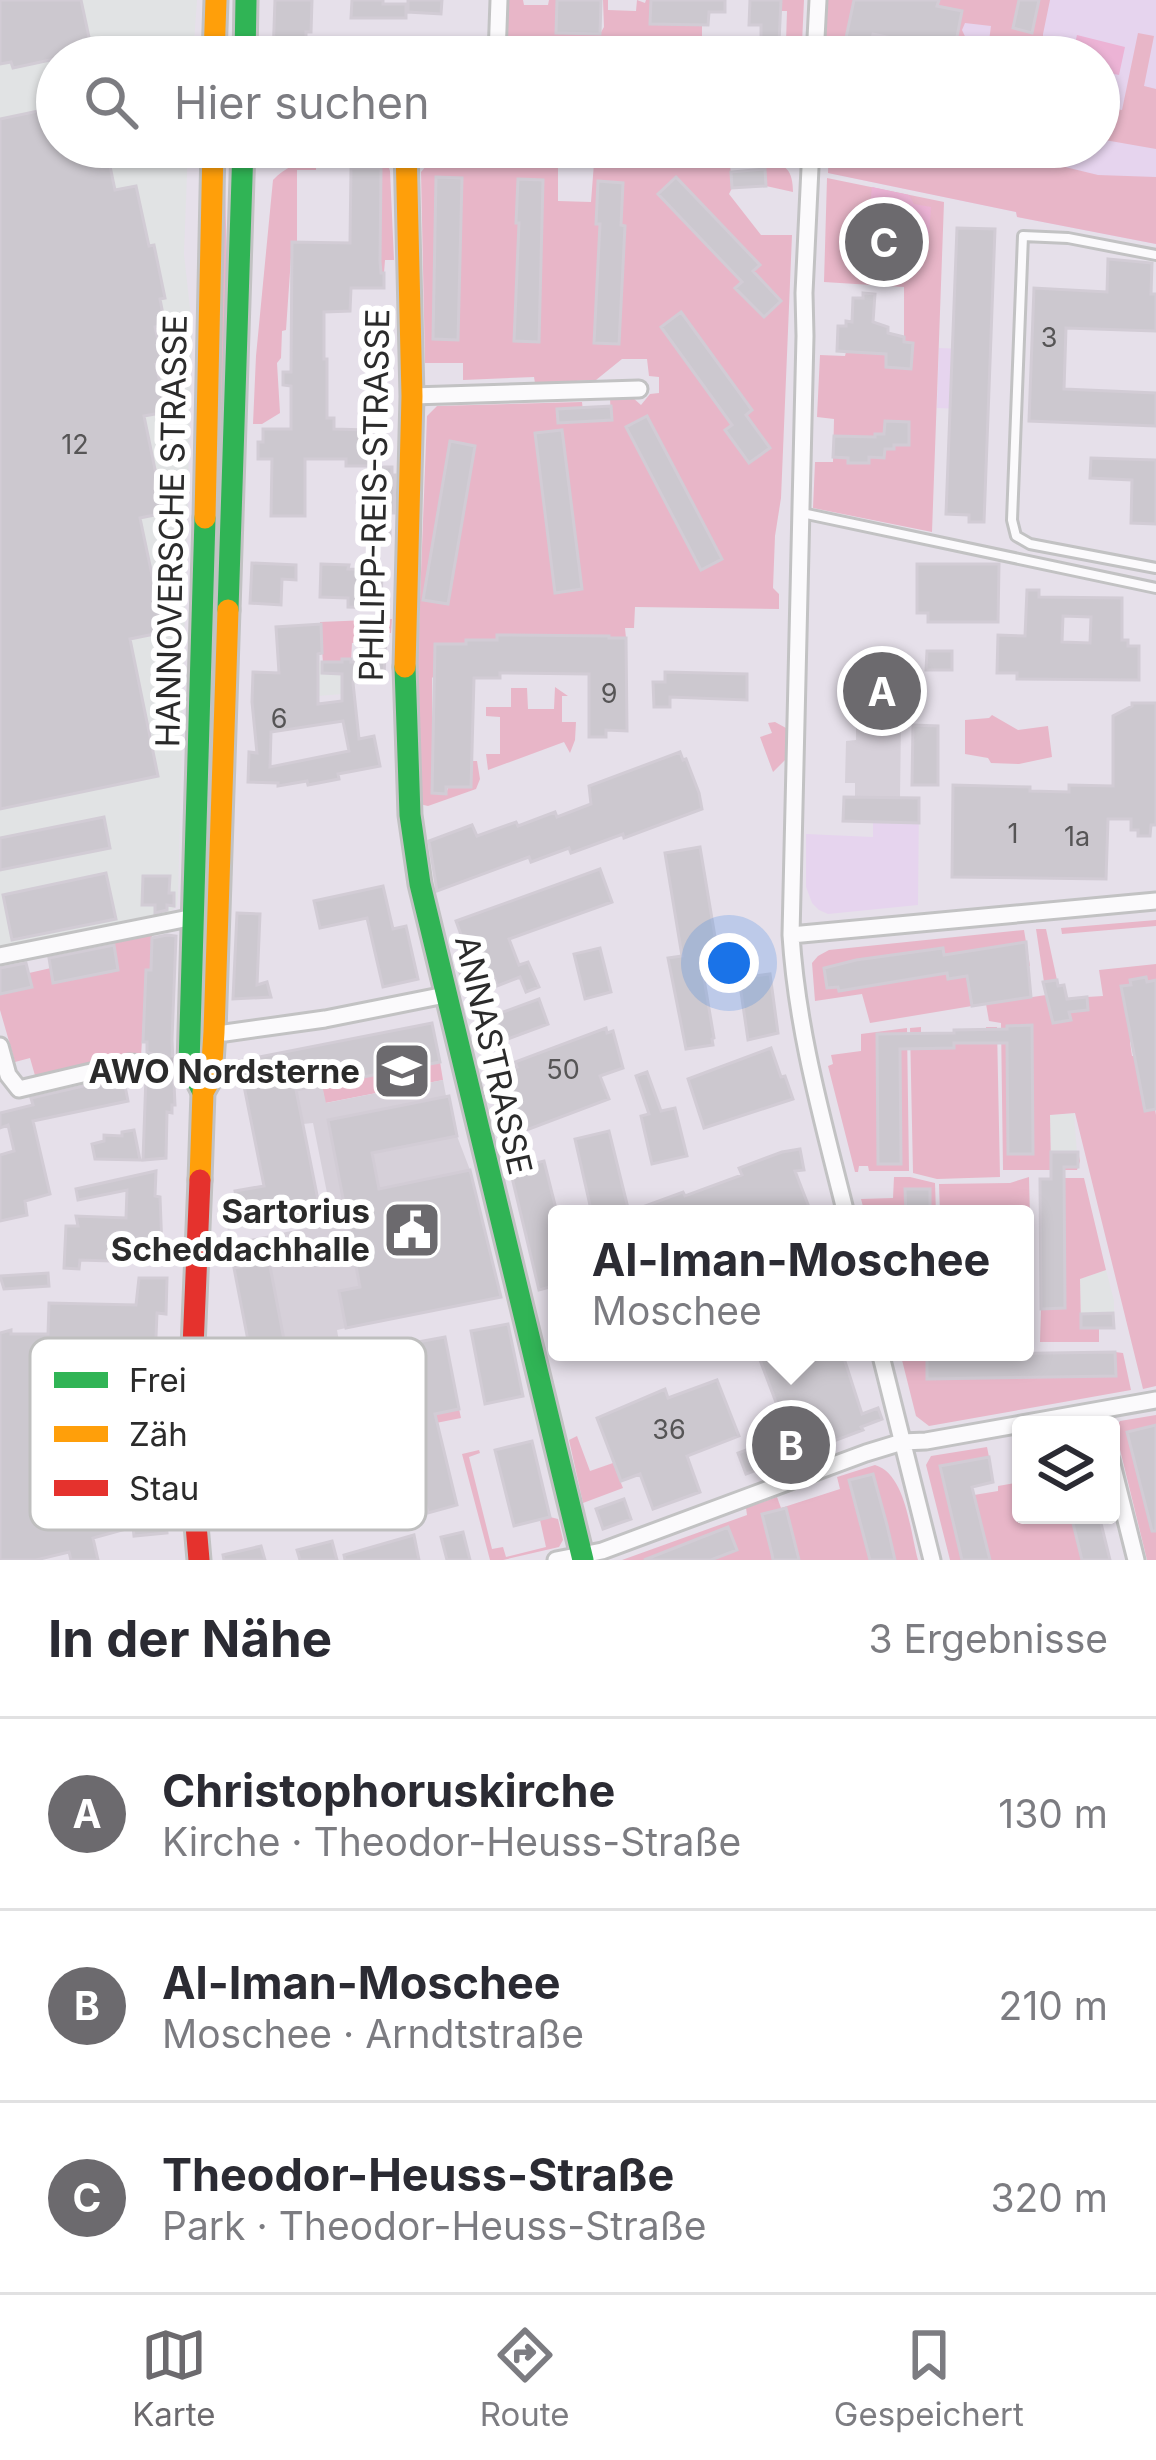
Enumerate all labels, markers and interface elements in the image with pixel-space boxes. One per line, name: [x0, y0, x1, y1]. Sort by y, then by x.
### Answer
search box: [36, 36, 1120, 168]
icon: search: [78, 69, 144, 135]
text: Hier suchen: [174, 75, 430, 130]
pin: C: [845, 197, 923, 287]
street label: PHILIPP-REIS-STRASSE: [351, 308, 397, 682]
street label: HANNOVERSCHE STRASSE: [147, 314, 195, 748]
house number: 3: [1041, 321, 1057, 354]
house number: 12: [61, 428, 89, 461]
pin: A: [843, 646, 921, 736]
house number: 9: [601, 677, 617, 710]
house number: 6: [271, 702, 287, 735]
house number: 1: [1008, 817, 1018, 850]
house number: 1a: [1064, 820, 1090, 853]
street label: ANNASTRASSE: [447, 932, 541, 1178]
your location: [699, 933, 759, 993]
school or university icon: AWO Nordsterne: [371, 1040, 433, 1102]
place label: AWO Nordsterne: [88, 1051, 360, 1091]
house number: 50: [546, 1053, 580, 1086]
place label: Sartorius Scheddachhalle: [111, 1191, 370, 1269]
public building icon: Sartorius Scheddachhalle: [381, 1199, 443, 1261]
popup: [548, 1205, 1034, 1361]
text: Al-Iman-Moschee: [592, 1232, 990, 1287]
text: Moschee: [592, 1287, 762, 1334]
legend: [30, 1338, 426, 1530]
text: Frei: [129, 1360, 187, 1400]
pin: B: [752, 1400, 830, 1490]
house number: 36: [652, 1413, 686, 1446]
text: Zäh: [129, 1414, 188, 1454]
map controls: [1012, 1416, 1120, 1524]
button: layers: [1012, 1416, 1120, 1524]
text: Stau: [129, 1468, 199, 1508]
text: In der Nähe: [48, 1608, 332, 1669]
text: 3 Ergebnisse: [869, 1615, 1108, 1662]
text: Christophoruskirche: [162, 1763, 615, 1818]
text: A: [72, 1790, 102, 1837]
text: 130 m: [998, 1790, 1108, 1837]
text: Kirche · Theodor-Heuss-Straße: [162, 1818, 741, 1865]
text: Al-Iman-Moschee: [162, 1955, 561, 2010]
text: B: [74, 1982, 100, 2029]
text: 210 m: [999, 1982, 1108, 2029]
text: Moschee · Arndtstraße: [162, 2010, 584, 2057]
text: Theodor-Heuss-Straße: [162, 2147, 674, 2202]
text: C: [73, 2174, 101, 2221]
text: 320 m: [990, 2174, 1108, 2221]
text: Park · Theodor-Heuss-Straße: [162, 2202, 706, 2249]
tab: Karte: [132, 2322, 215, 2434]
tab: Route: [480, 2322, 570, 2434]
tab: Gespeichert: [834, 2322, 1024, 2434]

